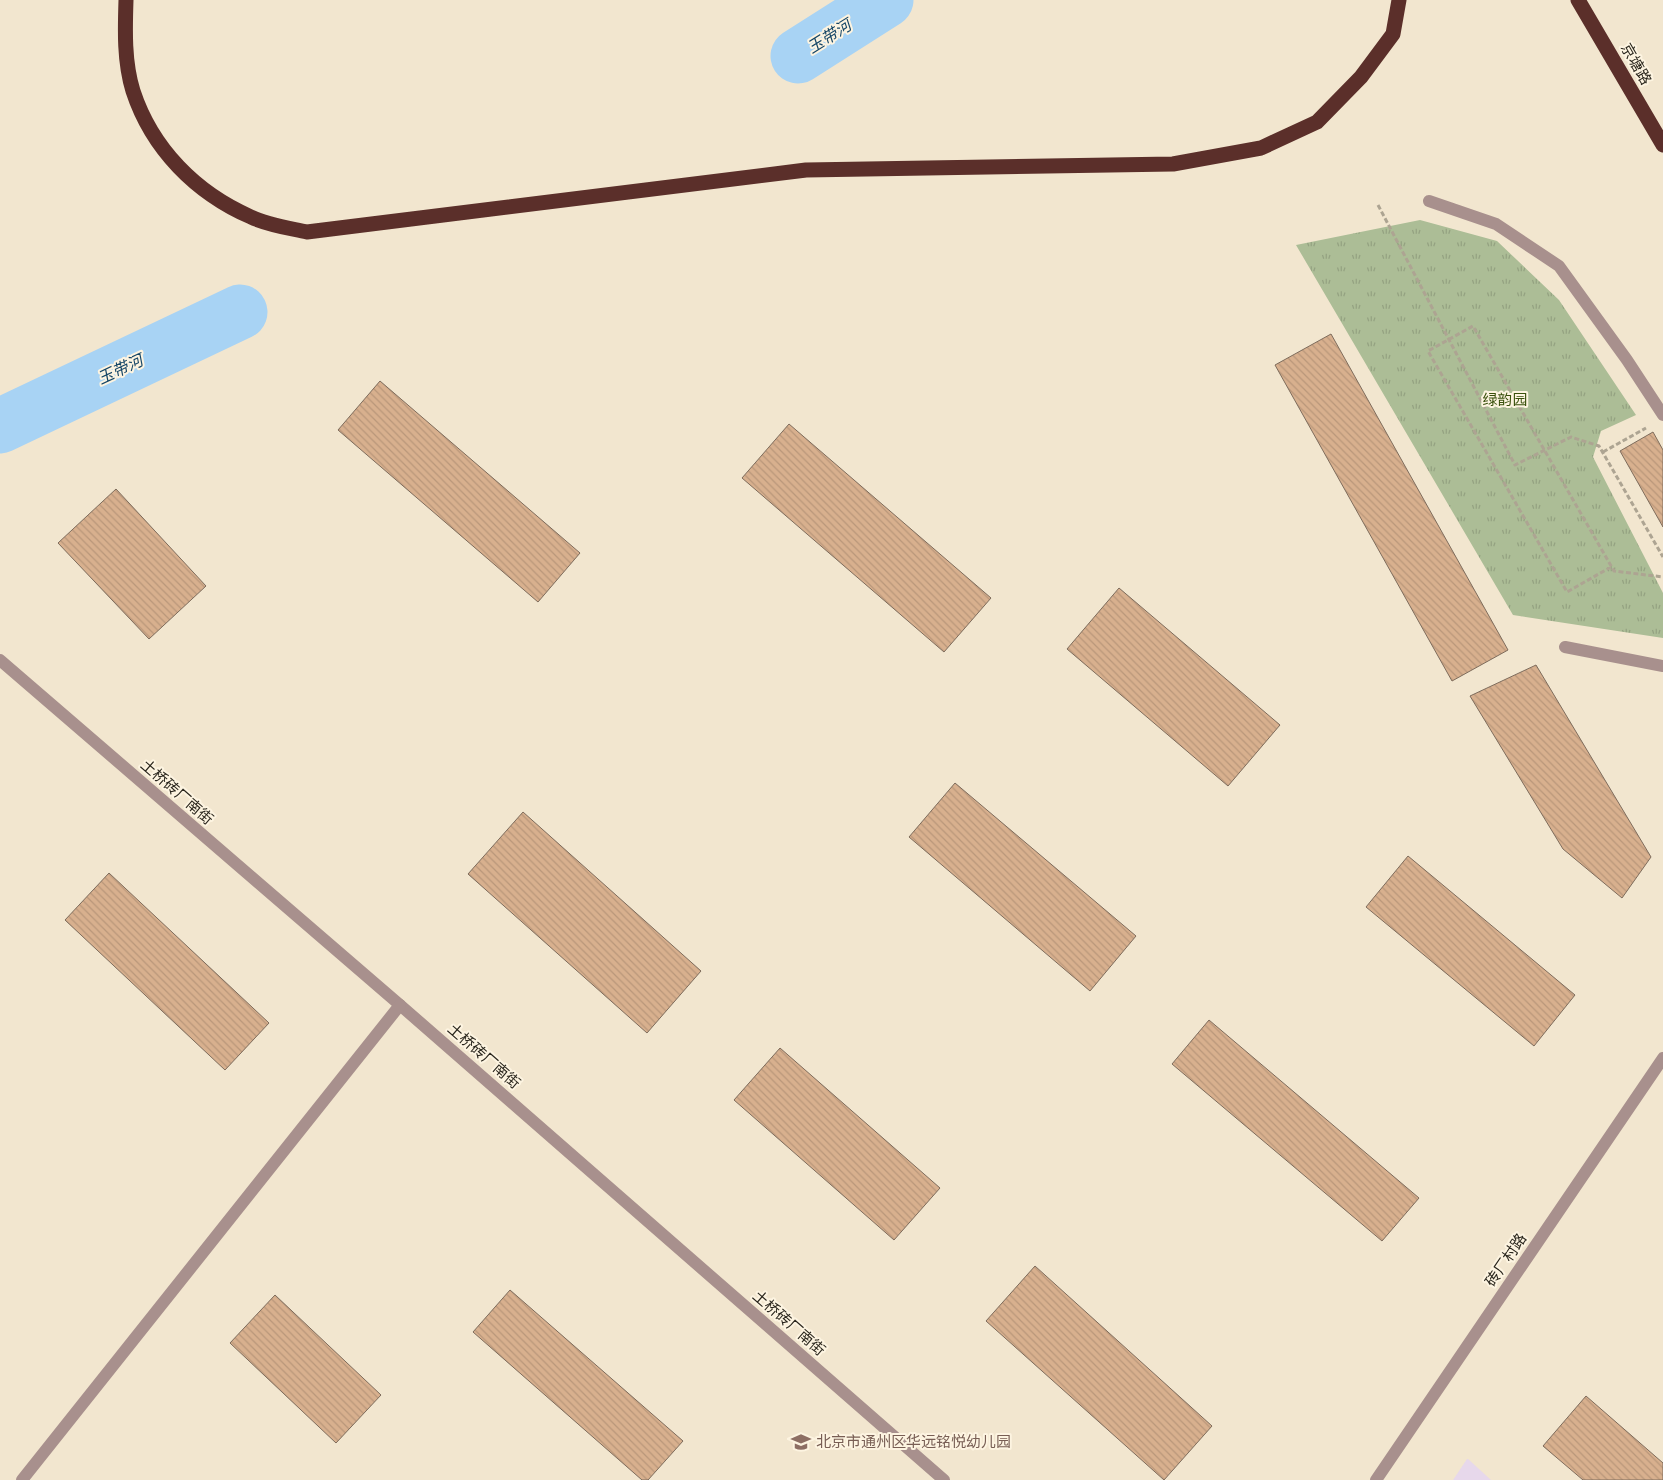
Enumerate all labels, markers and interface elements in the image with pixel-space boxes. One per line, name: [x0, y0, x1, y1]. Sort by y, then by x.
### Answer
water label: 玉带河: [803, 13, 857, 57]
street label: 京塘路: [1617, 40, 1656, 88]
water label: 玉带河: [94, 349, 149, 388]
park label: 绿韵园: [1482, 390, 1528, 409]
street label: 土桥砖厂南街: [137, 755, 218, 828]
street label: 土桥砖厂南街: [444, 1019, 525, 1092]
street label: 砖厂村路: [1481, 1230, 1530, 1290]
street label: 土桥砖厂南街: [749, 1286, 830, 1359]
school or university icon: 北京市通州区华远铭悦幼儿园: [790, 1431, 812, 1453]
place label: 北京市通州区华远铭悦幼儿园: [816, 1432, 1011, 1451]

